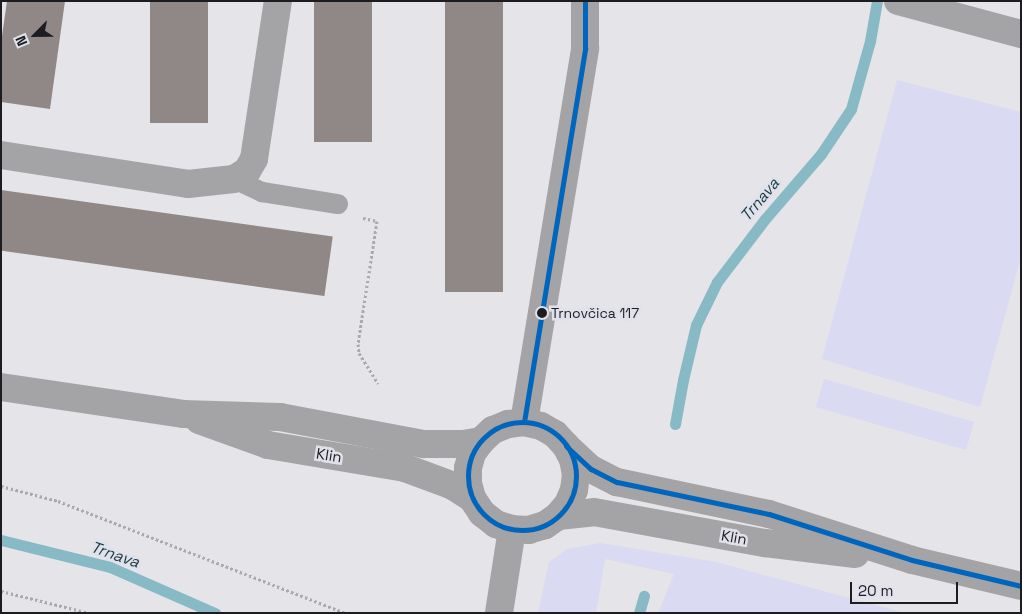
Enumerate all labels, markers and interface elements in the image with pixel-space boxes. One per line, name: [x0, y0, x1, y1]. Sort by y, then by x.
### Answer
north arrow: [10, 10, 60, 60]
text: N: [11, 33, 31, 49]
water label: Trnava: [736, 175, 784, 225]
place label: Trnovčica 117: [551, 305, 639, 321]
marker: Trnovčica 117: [537, 308, 547, 318]
street label: Klin: [315, 444, 343, 466]
street label: Klin: [720, 526, 748, 548]
water label: Trnava: [88, 538, 142, 572]
scale bar: [852, 572, 960, 604]
text: 20 m: [858, 581, 893, 600]

